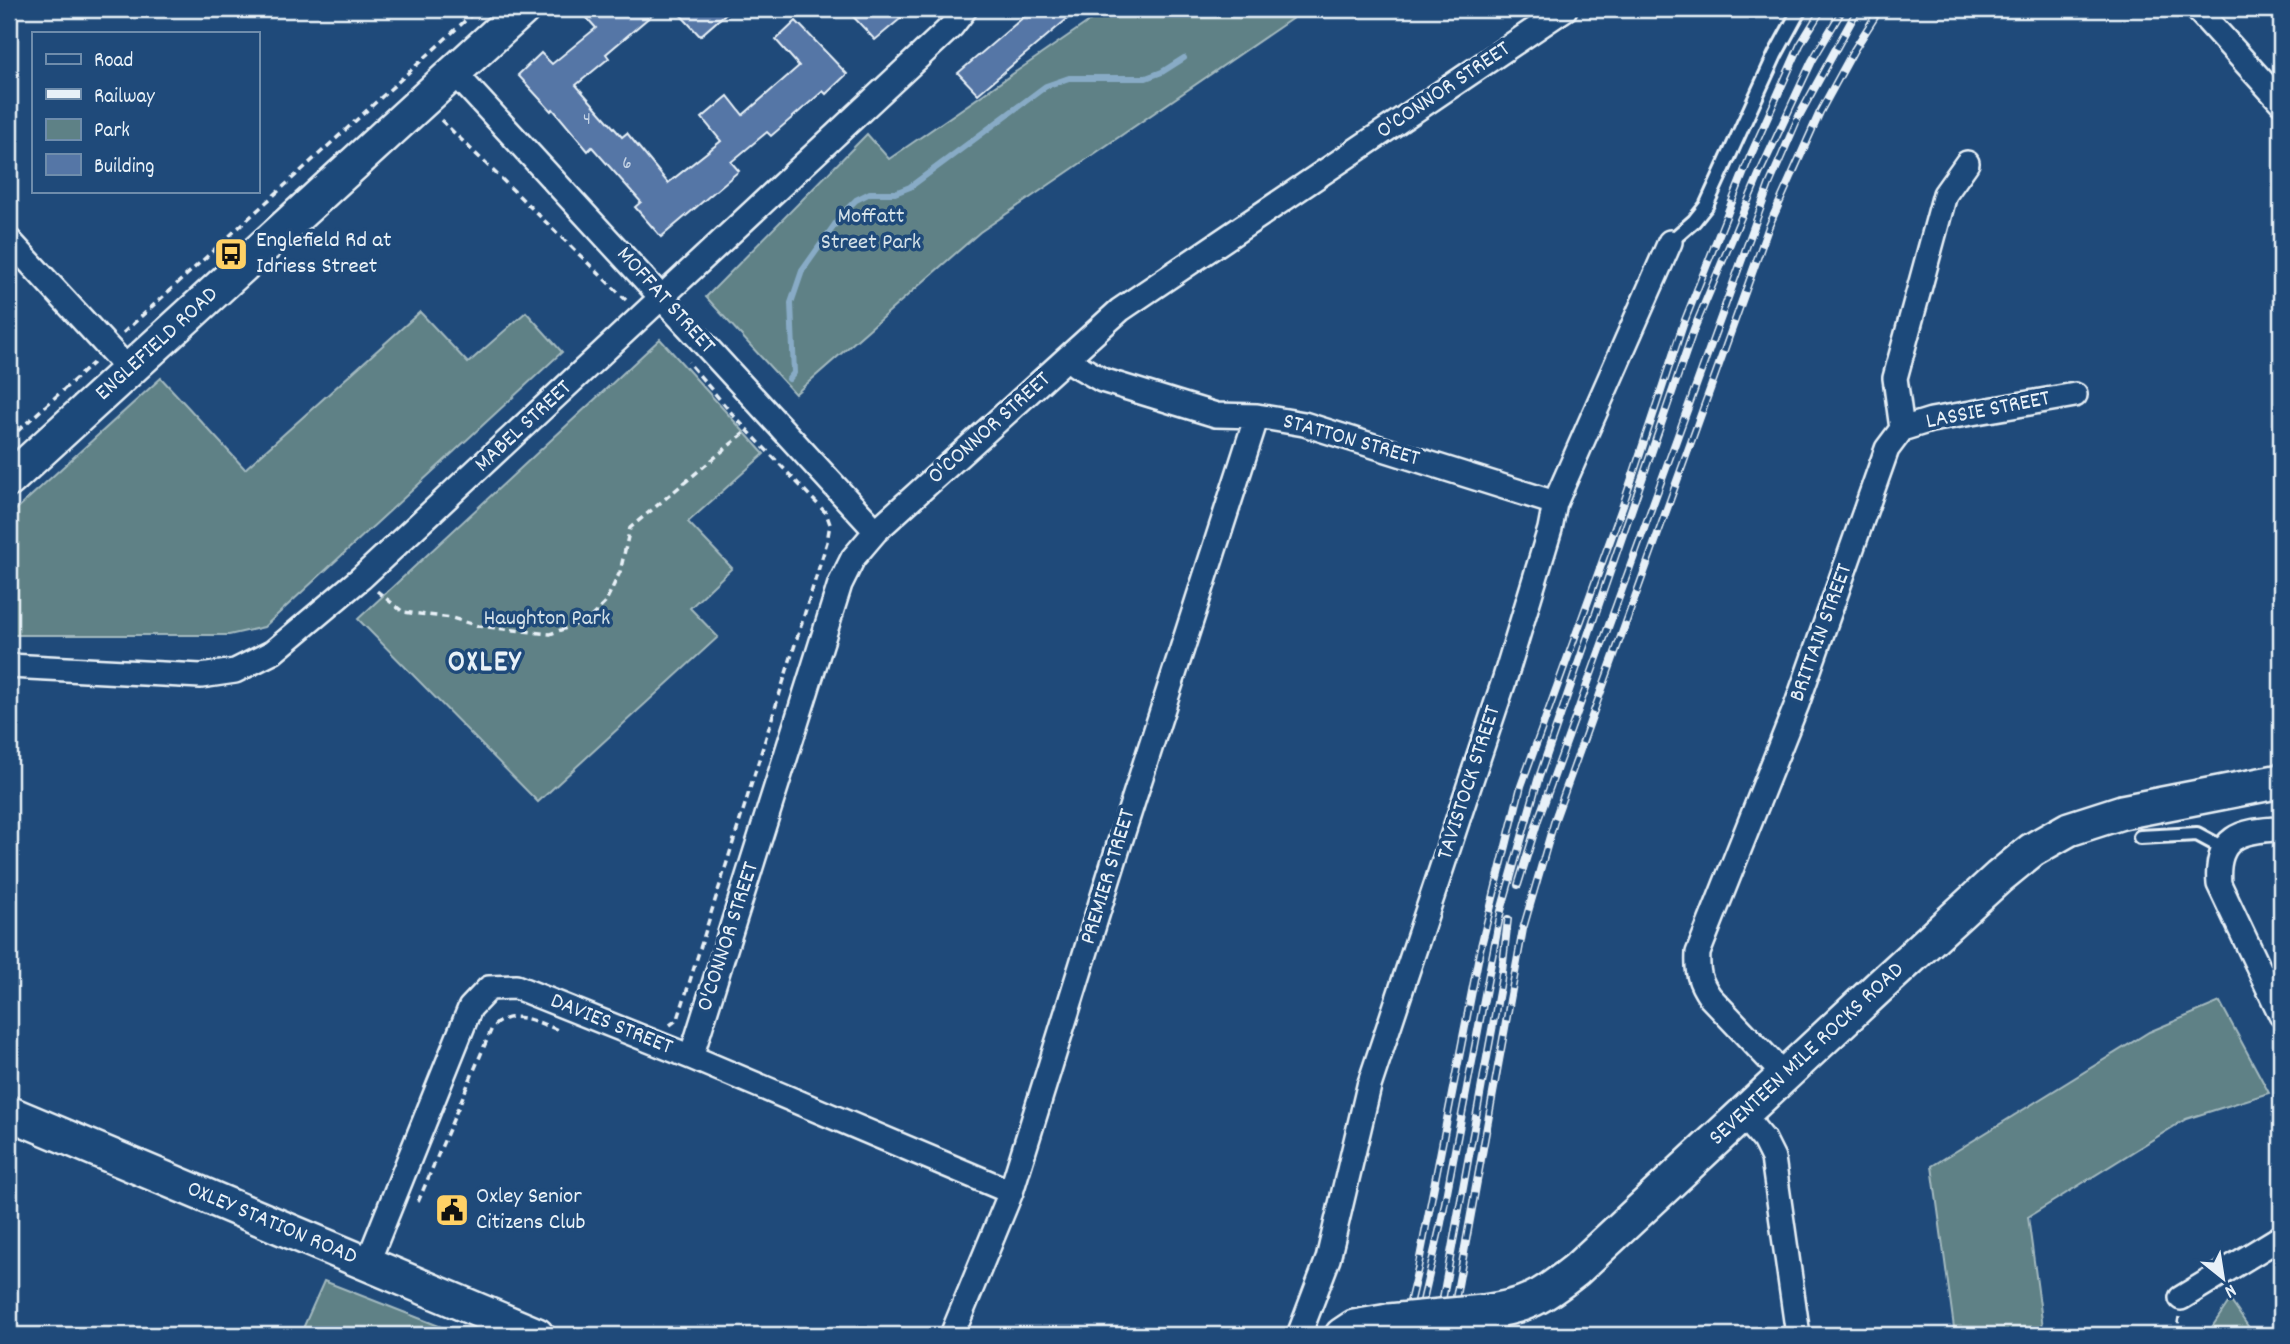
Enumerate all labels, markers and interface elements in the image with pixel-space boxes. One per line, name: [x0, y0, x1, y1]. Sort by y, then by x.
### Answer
legend: [32, 32, 259, 192]
street label: O'CONNOR STREET: [1370, 34, 1518, 148]
text: Road: [94, 47, 133, 77]
text: Railway: [94, 83, 155, 113]
house number: 4: [583, 107, 591, 134]
text: Park: [94, 117, 130, 147]
house number: 6: [622, 151, 632, 178]
text: Building: [94, 153, 154, 183]
park label: Moffatt Street Park: [821, 201, 921, 260]
place label: Englefield Rd at Idriess Street: [256, 225, 392, 284]
bus stop icon: Englefield Rd at Idriess Street: [212, 235, 250, 273]
street label: MOFFAT STREET: [608, 240, 722, 362]
street label: ENGLEFIELD ROAD: [88, 279, 226, 409]
street label: O'CONNOR STREET: [921, 365, 1059, 493]
street label: MABEL STREET: [468, 373, 580, 481]
street label: LASSIE STREET: [1923, 383, 2053, 439]
street label: STATTON STREET: [1279, 406, 1423, 476]
street label: BRITTAIN STREET: [1782, 559, 1862, 707]
park label: Haughton Park: [484, 603, 610, 636]
district label: OXLEY: [448, 643, 522, 686]
street label: TAVISTOCK STREET: [1430, 702, 1510, 864]
street label: PREMIER STREET: [1073, 805, 1145, 949]
street label: O'CONNOR STREET: [689, 858, 769, 1016]
street label: SEVENTEEN MILE ROCKS ROAD: [1702, 955, 1912, 1154]
street label: DAVIES STREET: [545, 986, 677, 1064]
street label: OXLEY STATION ROAD: [181, 1173, 362, 1274]
place label: Oxley Senior Citizens Club: [476, 1181, 585, 1240]
public building icon: Oxley Senior Citizens Club: [433, 1191, 471, 1229]
north arrow: [2188, 1242, 2258, 1312]
text: N: [2219, 1276, 2241, 1304]

